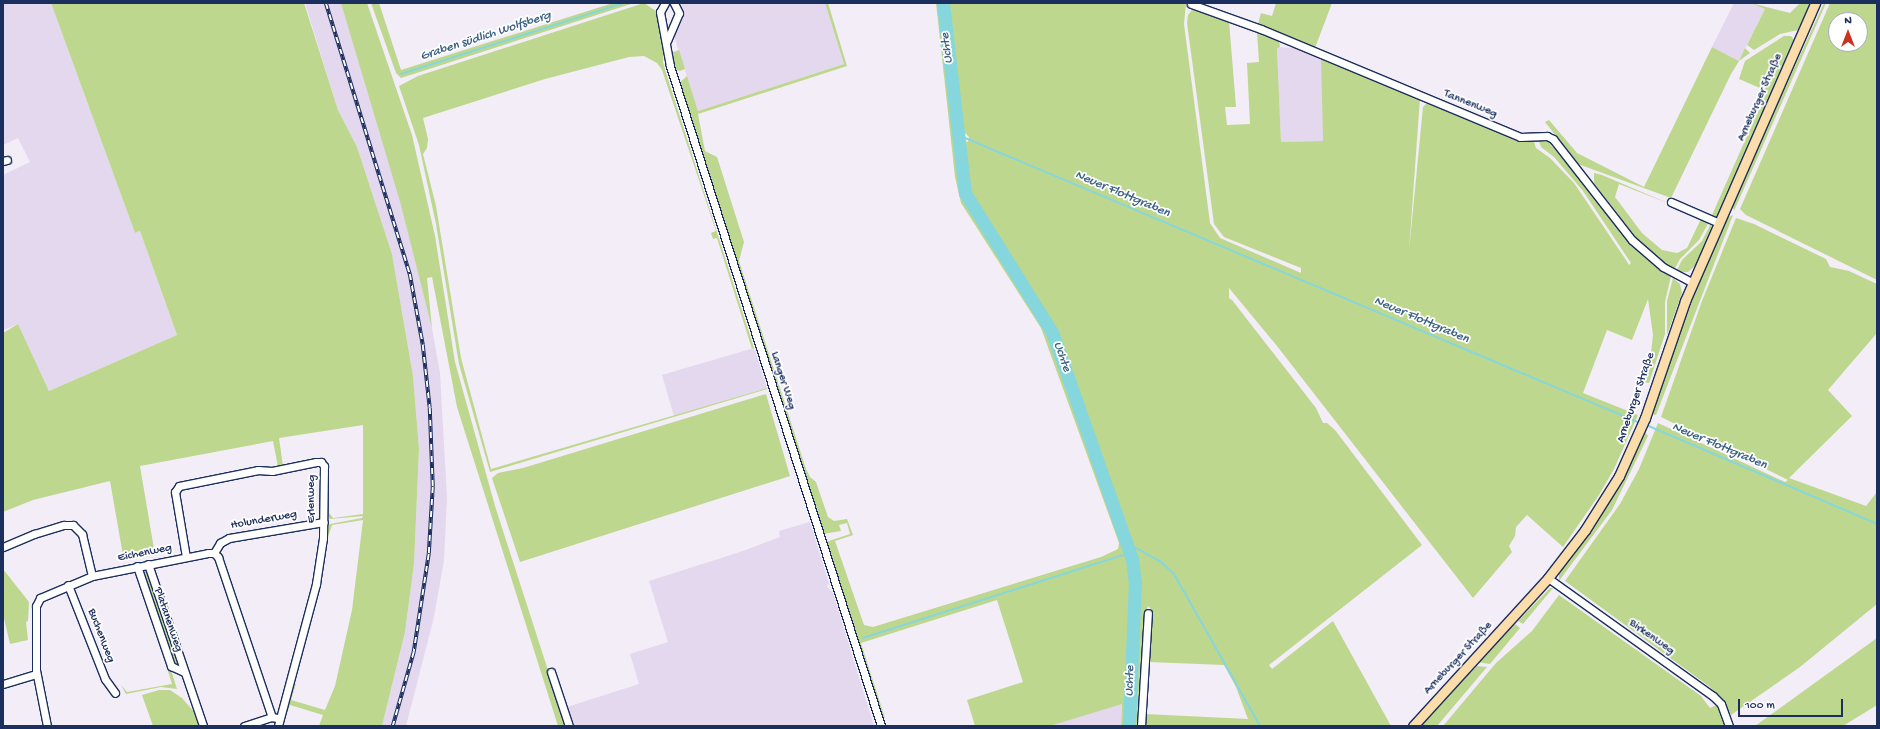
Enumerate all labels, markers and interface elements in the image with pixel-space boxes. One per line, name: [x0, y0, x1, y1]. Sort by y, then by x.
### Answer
water label: Graben südlich Wolfsberg: [419, 8, 553, 66]
north arrow: [1828, 12, 1868, 52]
text: N: [1844, 15, 1852, 27]
water label: Uchte: [938, 32, 958, 64]
street label: Arneburger Straße: [1735, 52, 1787, 144]
street label: Tannenweg: [1441, 88, 1499, 122]
water label: Neuer Flottgraben: [1072, 168, 1172, 222]
water label: Neuer Flottgraben: [1371, 294, 1471, 348]
water label: Uchte: [1049, 340, 1073, 374]
street label: Langer Weg: [766, 350, 798, 412]
street label: Arneburger Straße: [1615, 351, 1659, 445]
water label: Neuer Flottgraben: [1669, 420, 1769, 474]
street label: Erlenweg: [306, 475, 320, 523]
street label: Holunderweg: [230, 508, 298, 534]
street label: Eichenweg: [117, 542, 173, 566]
street label: Platanenweg: [149, 586, 185, 654]
street label: Buchenweg: [83, 607, 117, 665]
street label: Birkenweg: [1625, 617, 1677, 659]
street label: Arneburger Straße: [1422, 620, 1496, 698]
water label: Uchte: [1123, 665, 1139, 697]
scale bar: [1740, 691, 1845, 717]
text: 100 m: [1745, 699, 1775, 713]

